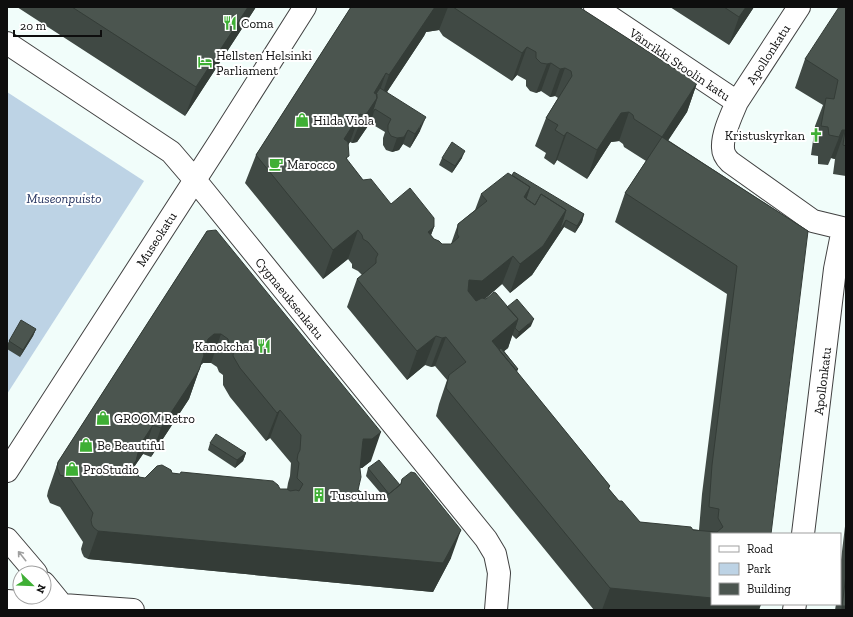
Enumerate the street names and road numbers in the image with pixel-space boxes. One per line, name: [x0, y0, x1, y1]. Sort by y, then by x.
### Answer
street label: Apollonkatu: [744, 21, 794, 87]
street label: Vänrikki Stoolin katu: [626, 25, 734, 104]
street label: Museokatu: [133, 209, 180, 269]
street label: Cygnaeuksenkatu: [252, 255, 327, 343]
street label: Apollonkatu: [811, 346, 834, 416]

